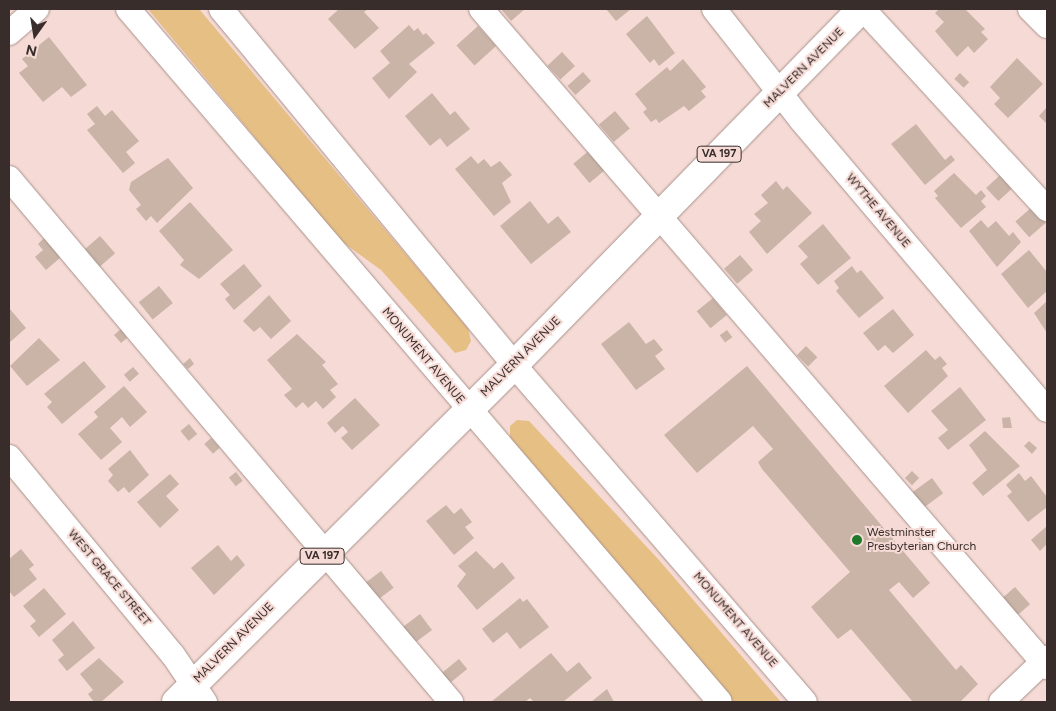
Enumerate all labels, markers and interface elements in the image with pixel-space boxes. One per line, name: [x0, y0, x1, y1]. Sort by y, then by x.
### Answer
north arrow: [10, 10, 60, 60]
street label: MALVERN AVENUE: [761, 25, 847, 111]
text: N: [24, 41, 39, 60]
road number: VA 197: [696, 146, 742, 162]
street label: WYTHE AVENUE: [843, 171, 913, 251]
street label: MONUMENT AVENUE: [379, 305, 467, 407]
street label: MALVERN AVENUE: [478, 314, 564, 400]
place label: Westminster Presbyterian Church: [867, 526, 976, 554]
street label: WEST GRACE STREET: [65, 527, 153, 629]
marker: Westminster Presbyterian Church: [851, 534, 863, 546]
road number: VA 197: [300, 548, 344, 564]
street label: MONUMENT AVENUE: [690, 570, 780, 670]
street label: MALVERN AVENUE: [191, 600, 277, 686]

